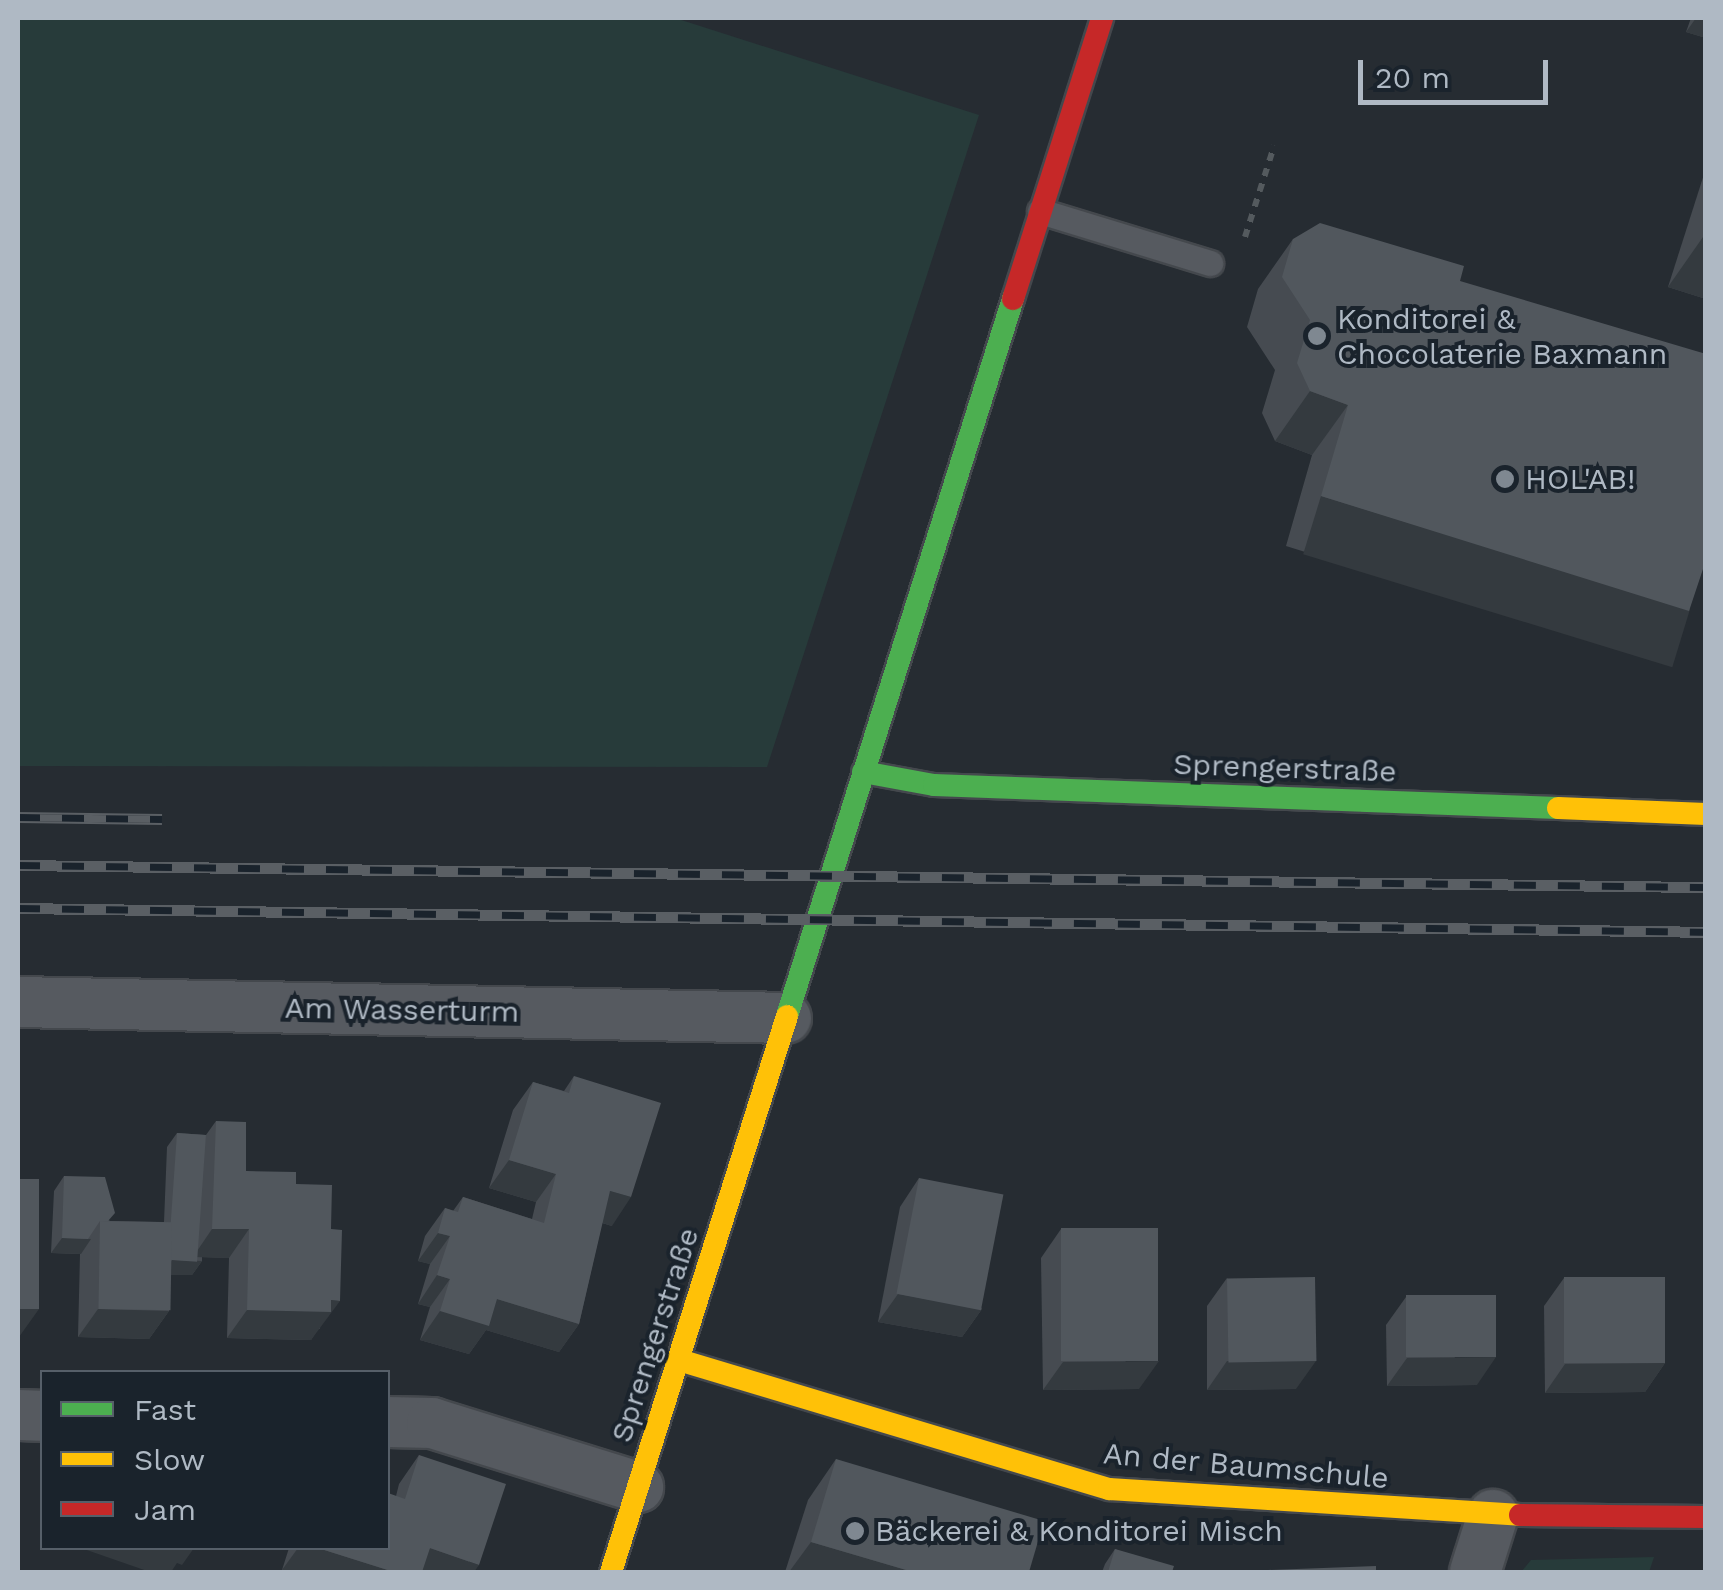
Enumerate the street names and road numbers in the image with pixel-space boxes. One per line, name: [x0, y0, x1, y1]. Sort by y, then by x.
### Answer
street label: Sprengerstraße: [1173, 746, 1397, 790]
street label: Am Wasserturm: [284, 990, 520, 1030]
street label: Sprengerstraße: [603, 1223, 707, 1447]
street label: An der Baumschule: [1101, 1436, 1391, 1496]

